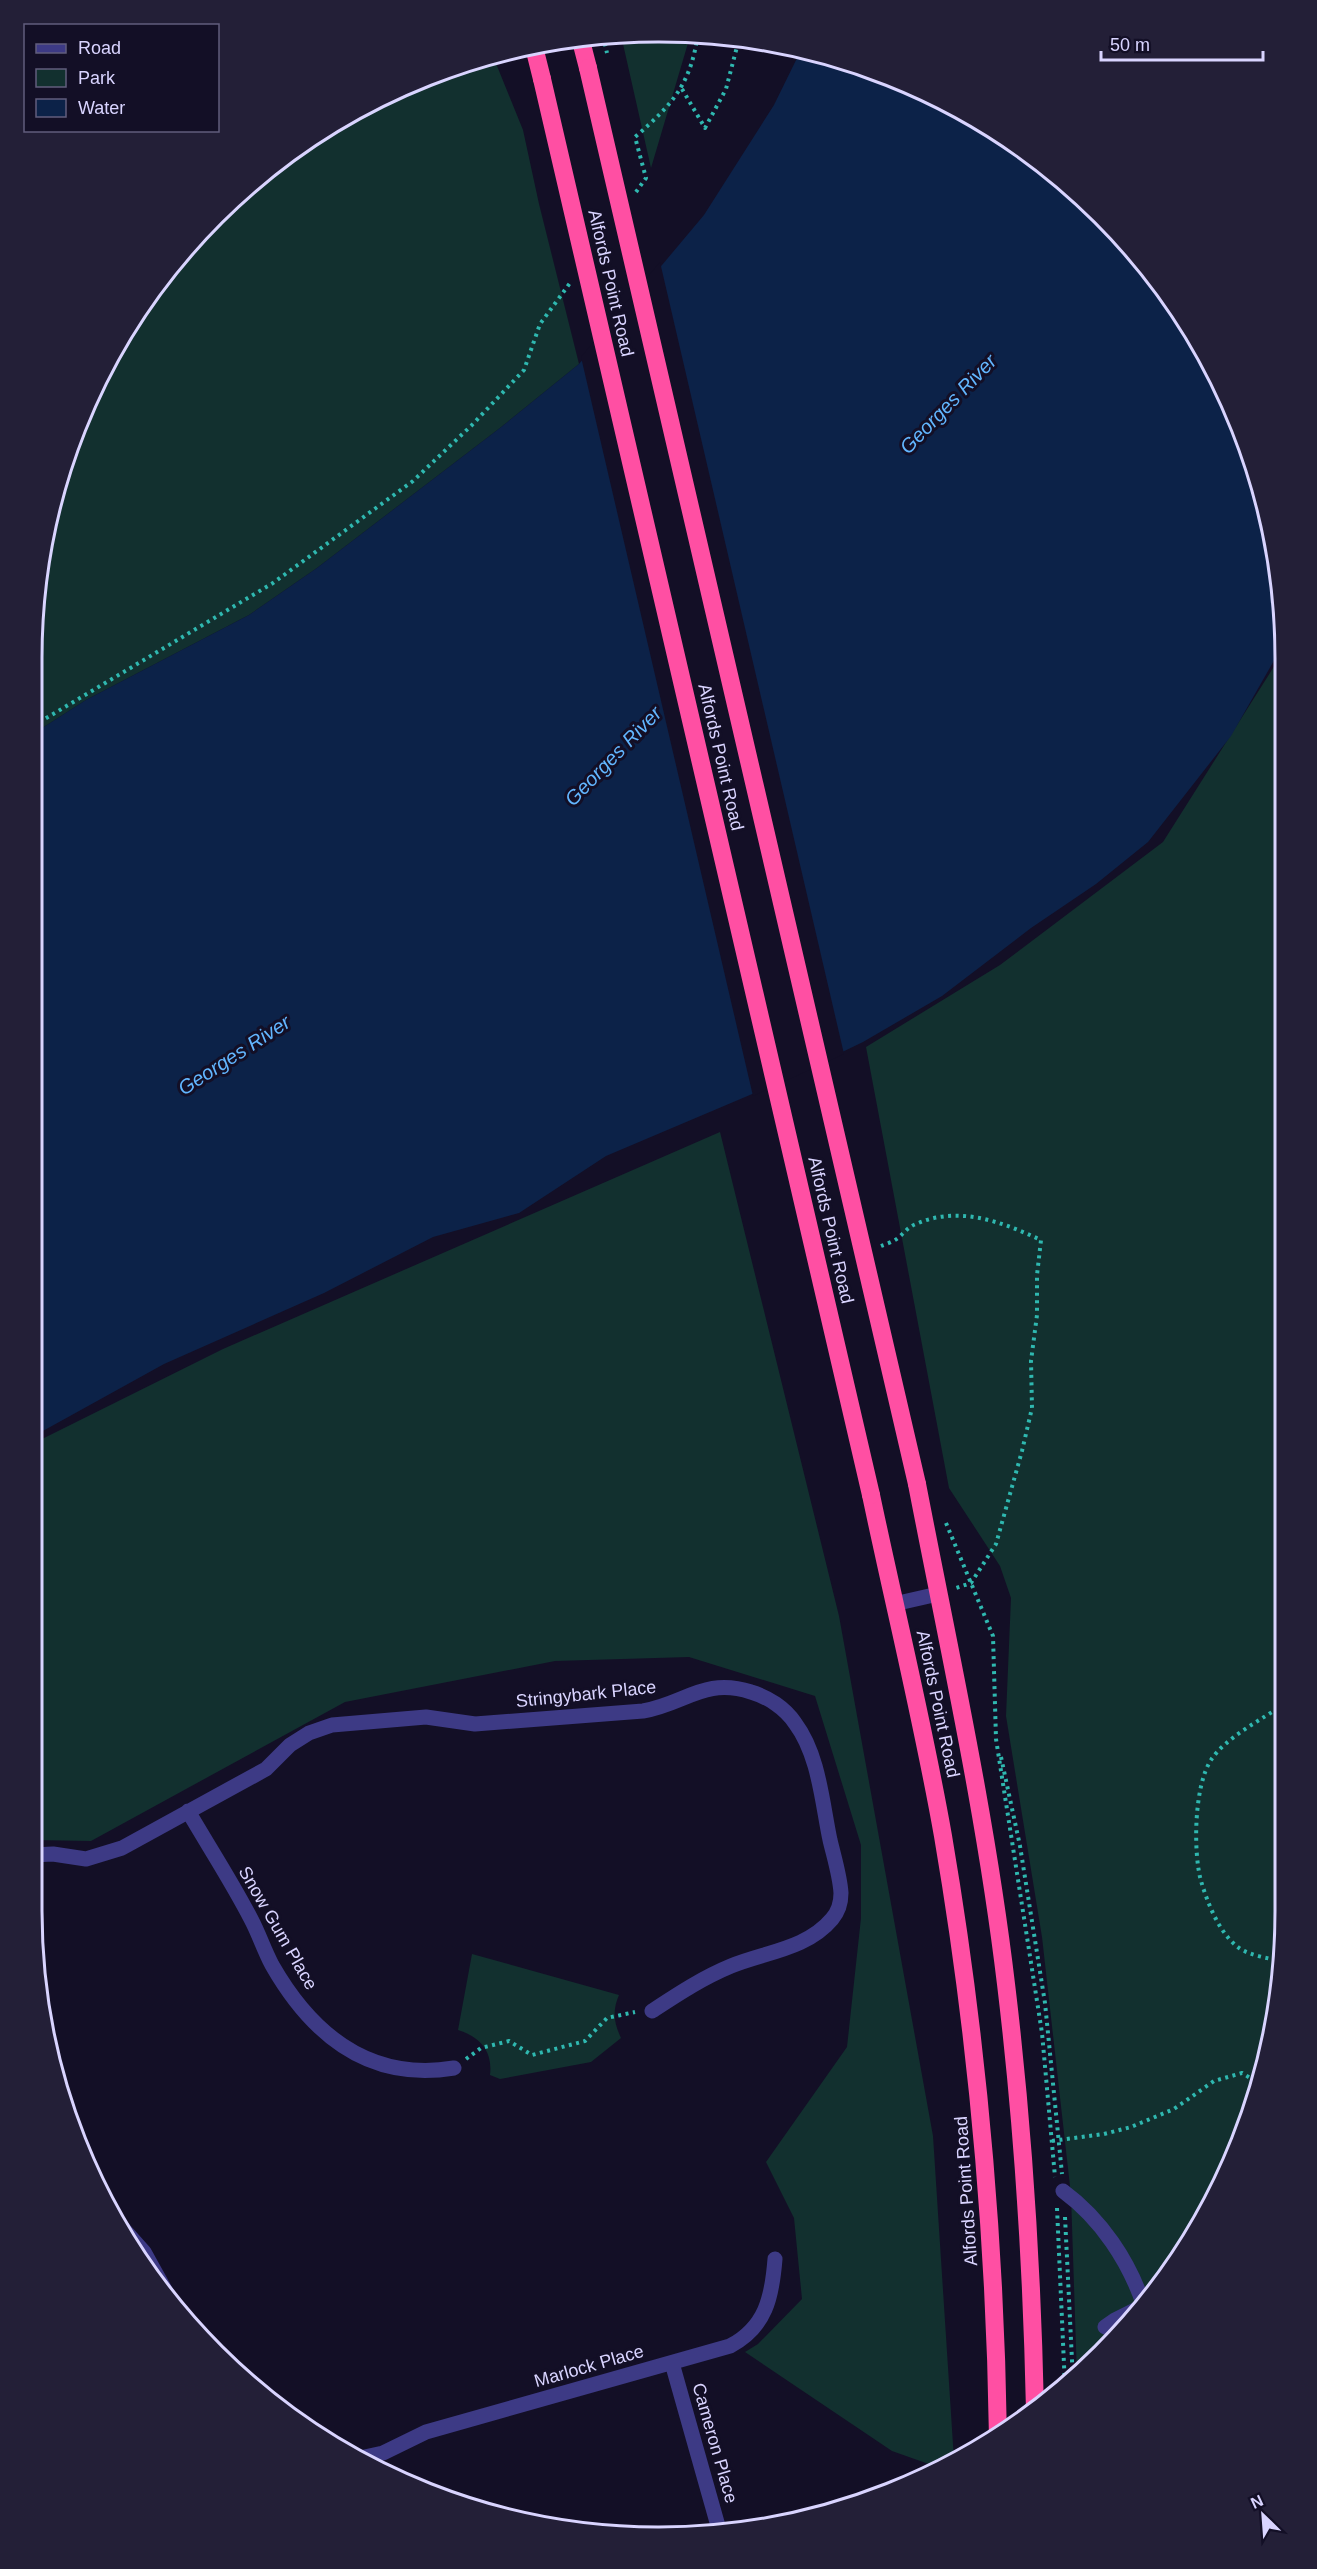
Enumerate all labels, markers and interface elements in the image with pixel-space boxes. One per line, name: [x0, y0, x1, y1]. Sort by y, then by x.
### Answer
legend: [24, 24, 219, 132]
scale bar: [1101, 24, 1263, 62]
text: 50 m: [1110, 35, 1150, 55]
text: Road: [78, 38, 121, 58]
text: Park: [78, 68, 116, 88]
text: Water: [78, 98, 125, 118]
street label: Alfords Point Road: [584, 208, 638, 358]
water label: Georges River: [895, 349, 1002, 458]
street label: Alfords Point Road: [694, 682, 748, 832]
water label: Georges River: [560, 701, 667, 810]
water label: Georges River: [174, 1010, 295, 1099]
street label: Alfords Point Road: [804, 1155, 858, 1305]
street label: Alfords Point Road: [913, 1629, 963, 1779]
street label: Stringybark Place: [515, 1677, 657, 1711]
street label: Snow Gum Place: [235, 1863, 321, 1993]
street label: Alfords Point Road: [951, 2115, 981, 2267]
street label: Marlock Place: [532, 2341, 646, 2391]
street label: Cameron Place: [688, 2381, 742, 2505]
north arrow: [1233, 2485, 1293, 2545]
text: N: [1248, 2492, 1266, 2512]

